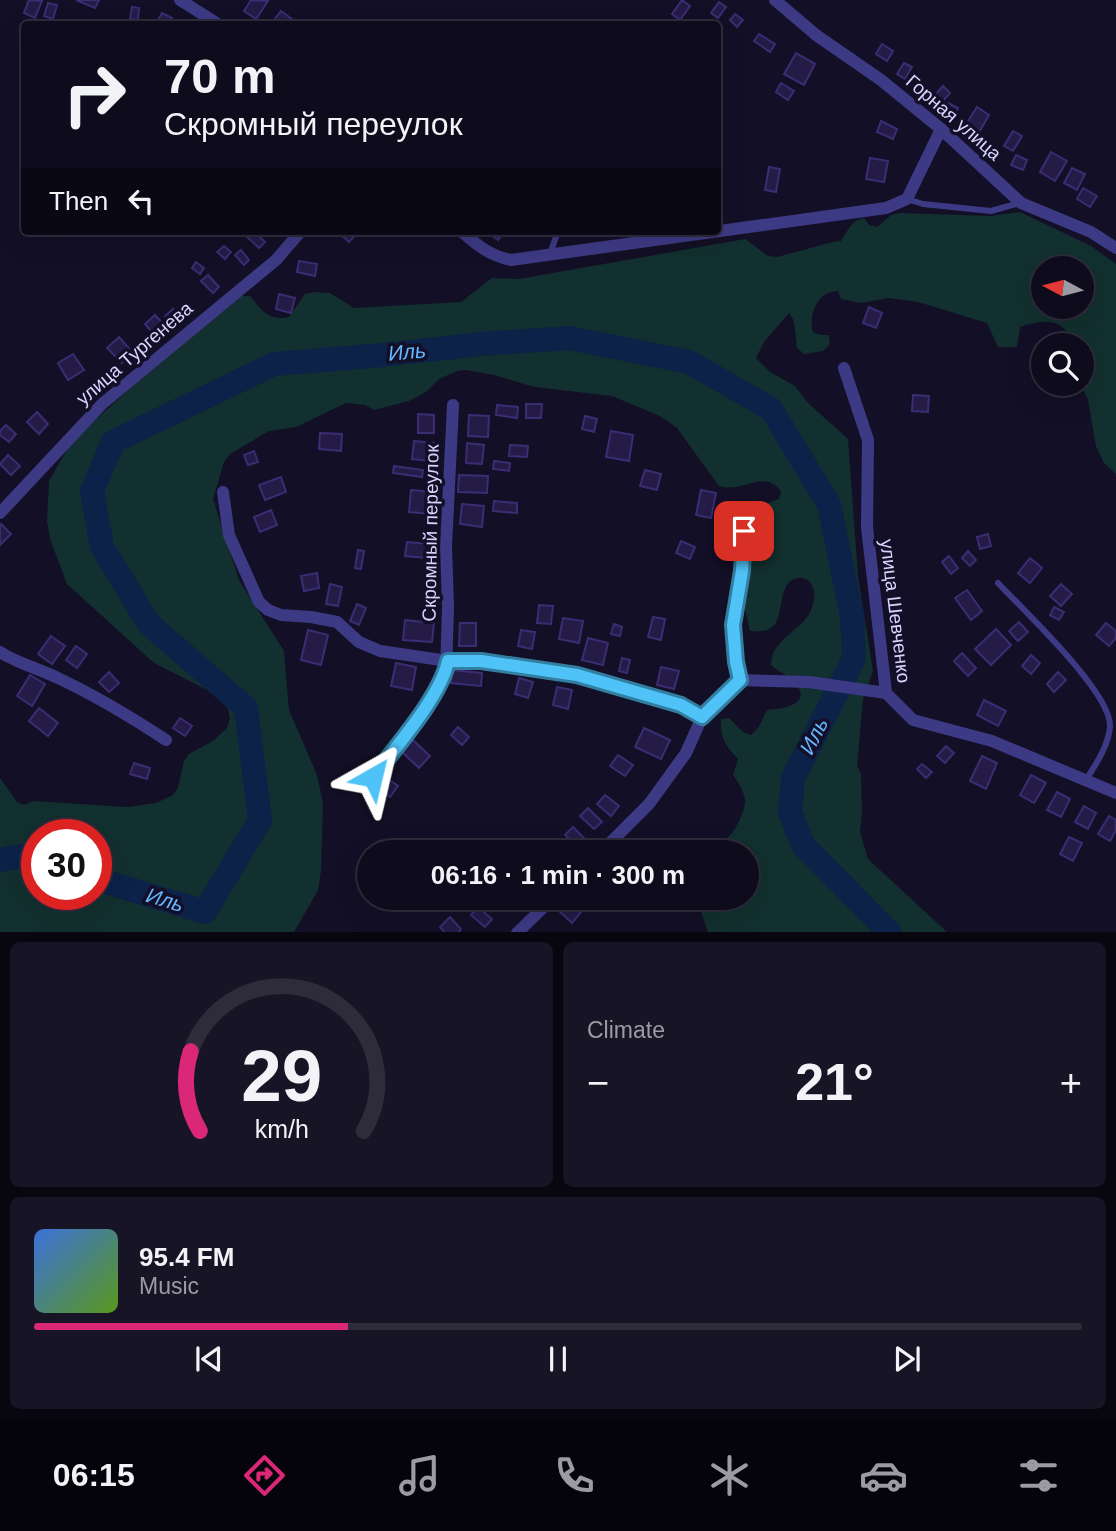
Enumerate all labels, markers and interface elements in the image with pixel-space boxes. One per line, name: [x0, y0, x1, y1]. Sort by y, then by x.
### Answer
icon: right: [49, 49, 140, 140]
text: 70 m: [164, 49, 276, 103]
street label: Горная улица: [902, 70, 1006, 165]
text: Скромный переулок: [164, 106, 463, 142]
icon: left: [122, 182, 160, 220]
text: Then: [49, 186, 108, 216]
north arrow: [1031, 256, 1094, 318]
map controls: [1031, 256, 1094, 396]
street label: улица Тургенева: [72, 297, 197, 409]
button: search: [1031, 333, 1094, 396]
water label: Иль: [387, 338, 427, 365]
street label: Скромный переулок: [418, 443, 443, 622]
pin: [714, 501, 774, 561]
icon: arrive: [725, 512, 763, 550]
street label: улица Шевченко: [876, 538, 915, 684]
water label: Иль: [795, 714, 832, 758]
position arrow: [336, 740, 410, 814]
speed limit sign: 30: [21, 819, 112, 910]
text: 06:16 · 1 min · 300 m: [431, 860, 685, 890]
water label: Иль: [144, 883, 187, 916]
text: Climate: [587, 1017, 665, 1043]
text: 29: [241, 1035, 322, 1116]
text: 21°: [795, 1053, 874, 1111]
text: −: [587, 1062, 609, 1104]
text: +: [1060, 1062, 1082, 1104]
text: km/h: [254, 1114, 309, 1142]
text: 95.4 FM: [139, 1242, 234, 1272]
text: Music: [139, 1273, 199, 1299]
icon: previous: [190, 1340, 228, 1378]
icon: pause: [539, 1340, 577, 1378]
icon: next: [888, 1340, 926, 1378]
icon: directions: [240, 1451, 289, 1500]
icon: music: [395, 1451, 444, 1500]
icon: phone: [550, 1451, 599, 1500]
icon: climate: [705, 1451, 754, 1500]
icon: car: [859, 1451, 908, 1500]
icon: filters: [1014, 1451, 1063, 1500]
text: 06:15: [53, 1457, 135, 1493]

